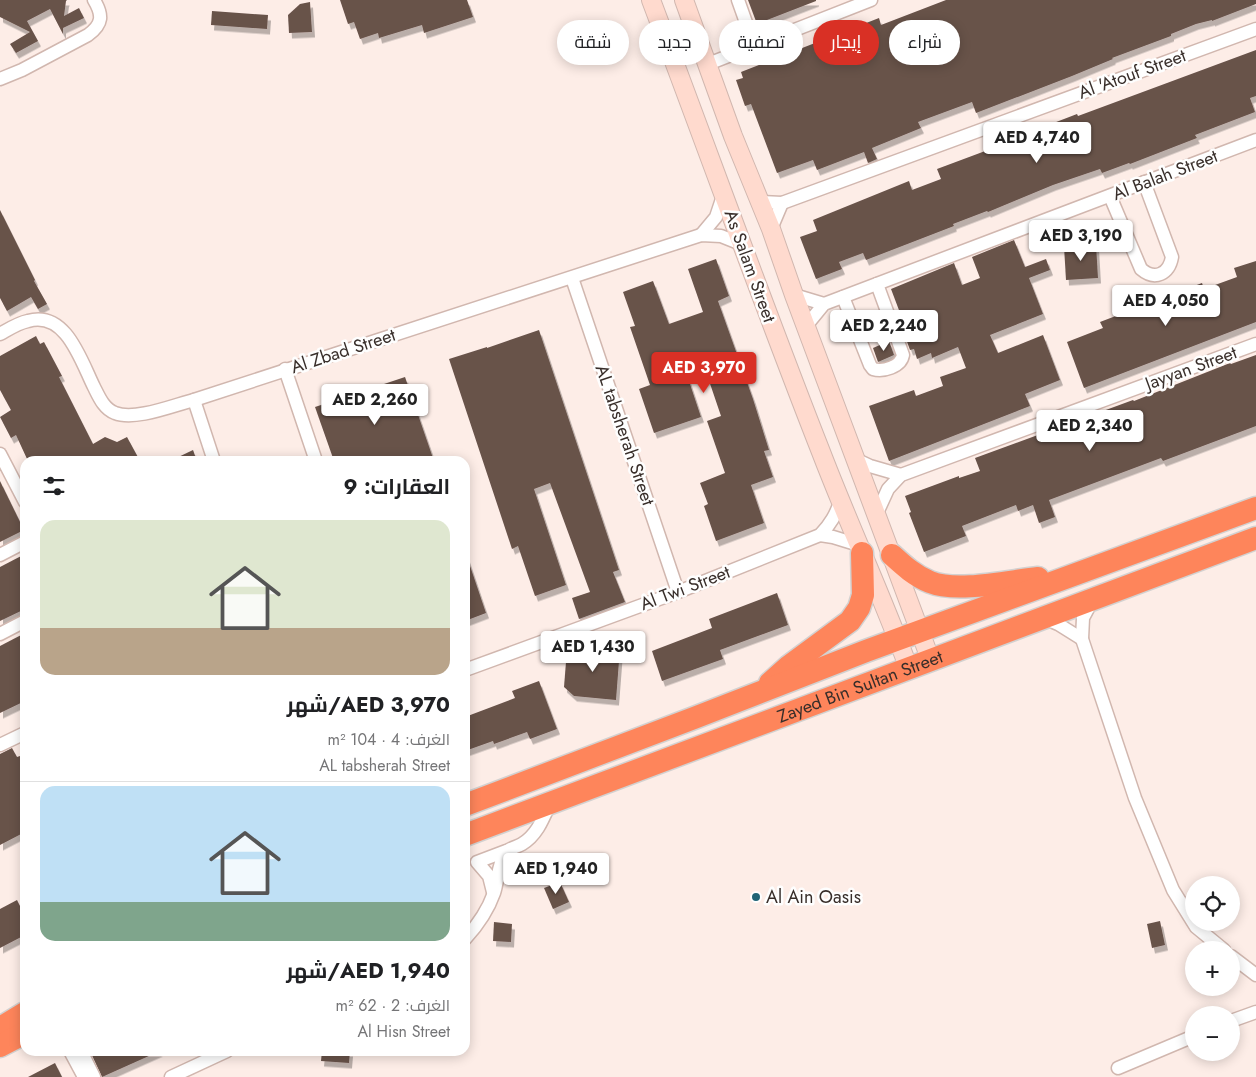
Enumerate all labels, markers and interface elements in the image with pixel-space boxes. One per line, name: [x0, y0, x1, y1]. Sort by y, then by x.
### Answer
chip: شقة: [557, 20, 629, 65]
chip: جديد: [639, 20, 709, 65]
chip: تصفية: [719, 20, 803, 65]
chip: إيجار: [813, 20, 879, 65]
chip: شراء: [889, 20, 960, 65]
street label: Al 'Atouf Street: [1075, 42, 1190, 106]
pin: AED 4,740: [980, 121, 1094, 164]
text: AED 4,740: [994, 126, 1080, 149]
street label: Al Balah Street: [1109, 143, 1222, 207]
street label: As Salam Street: [718, 206, 783, 327]
pin: AED 3,190: [1024, 220, 1138, 262]
text: AED 3,190: [1040, 224, 1122, 247]
pin: AED 4,050: [1109, 284, 1223, 327]
text: AED 4,050: [1123, 289, 1209, 312]
pin: AED 2,240: [827, 310, 941, 352]
text: AED 2,240: [841, 314, 927, 337]
street label: Al Zbad Street: [287, 322, 399, 380]
street label: Jayyan Street: [1140, 339, 1241, 397]
pin: AED 3,970: [647, 352, 761, 394]
text: AED 3,970: [662, 356, 746, 379]
street label: AL tabsherah Street: [589, 361, 661, 509]
pin: AED 2,260: [318, 384, 432, 426]
text: AED 2,260: [332, 388, 418, 411]
pin: AED 2,340: [1033, 410, 1147, 452]
text: AED 2,340: [1047, 414, 1133, 437]
icon: filters: [40, 472, 68, 500]
text: العقارات: 9: [344, 472, 450, 502]
icon: home: [200, 553, 290, 643]
street label: Al Twi Street: [636, 559, 734, 617]
pin: AED 1,430: [536, 630, 650, 673]
text: AED 1,430: [552, 635, 634, 658]
street label: Zayed Bin Sultan Street: [774, 644, 947, 730]
text: AED 3,970/شهر: [287, 690, 450, 720]
text: الغرف: 4 · 104 m²: [327, 728, 450, 751]
text: AL tabsherah Street: [319, 754, 450, 777]
icon: home: [200, 818, 290, 908]
pin: AED 1,940: [499, 852, 613, 895]
text: AED 1,940: [514, 857, 598, 880]
map controls: [1185, 876, 1240, 1061]
button: locate: [1185, 876, 1240, 931]
place label: Al Ain Oasis: [766, 884, 861, 910]
marker: Al Ain Oasis: [750, 891, 762, 903]
button: +: [1185, 941, 1240, 996]
text: AED 1,940/شهر: [286, 956, 450, 986]
text: الغرف: 2 · 62 m²: [336, 994, 450, 1017]
button: −: [1185, 1006, 1240, 1061]
text: Al Hisn Street: [358, 1020, 450, 1043]

